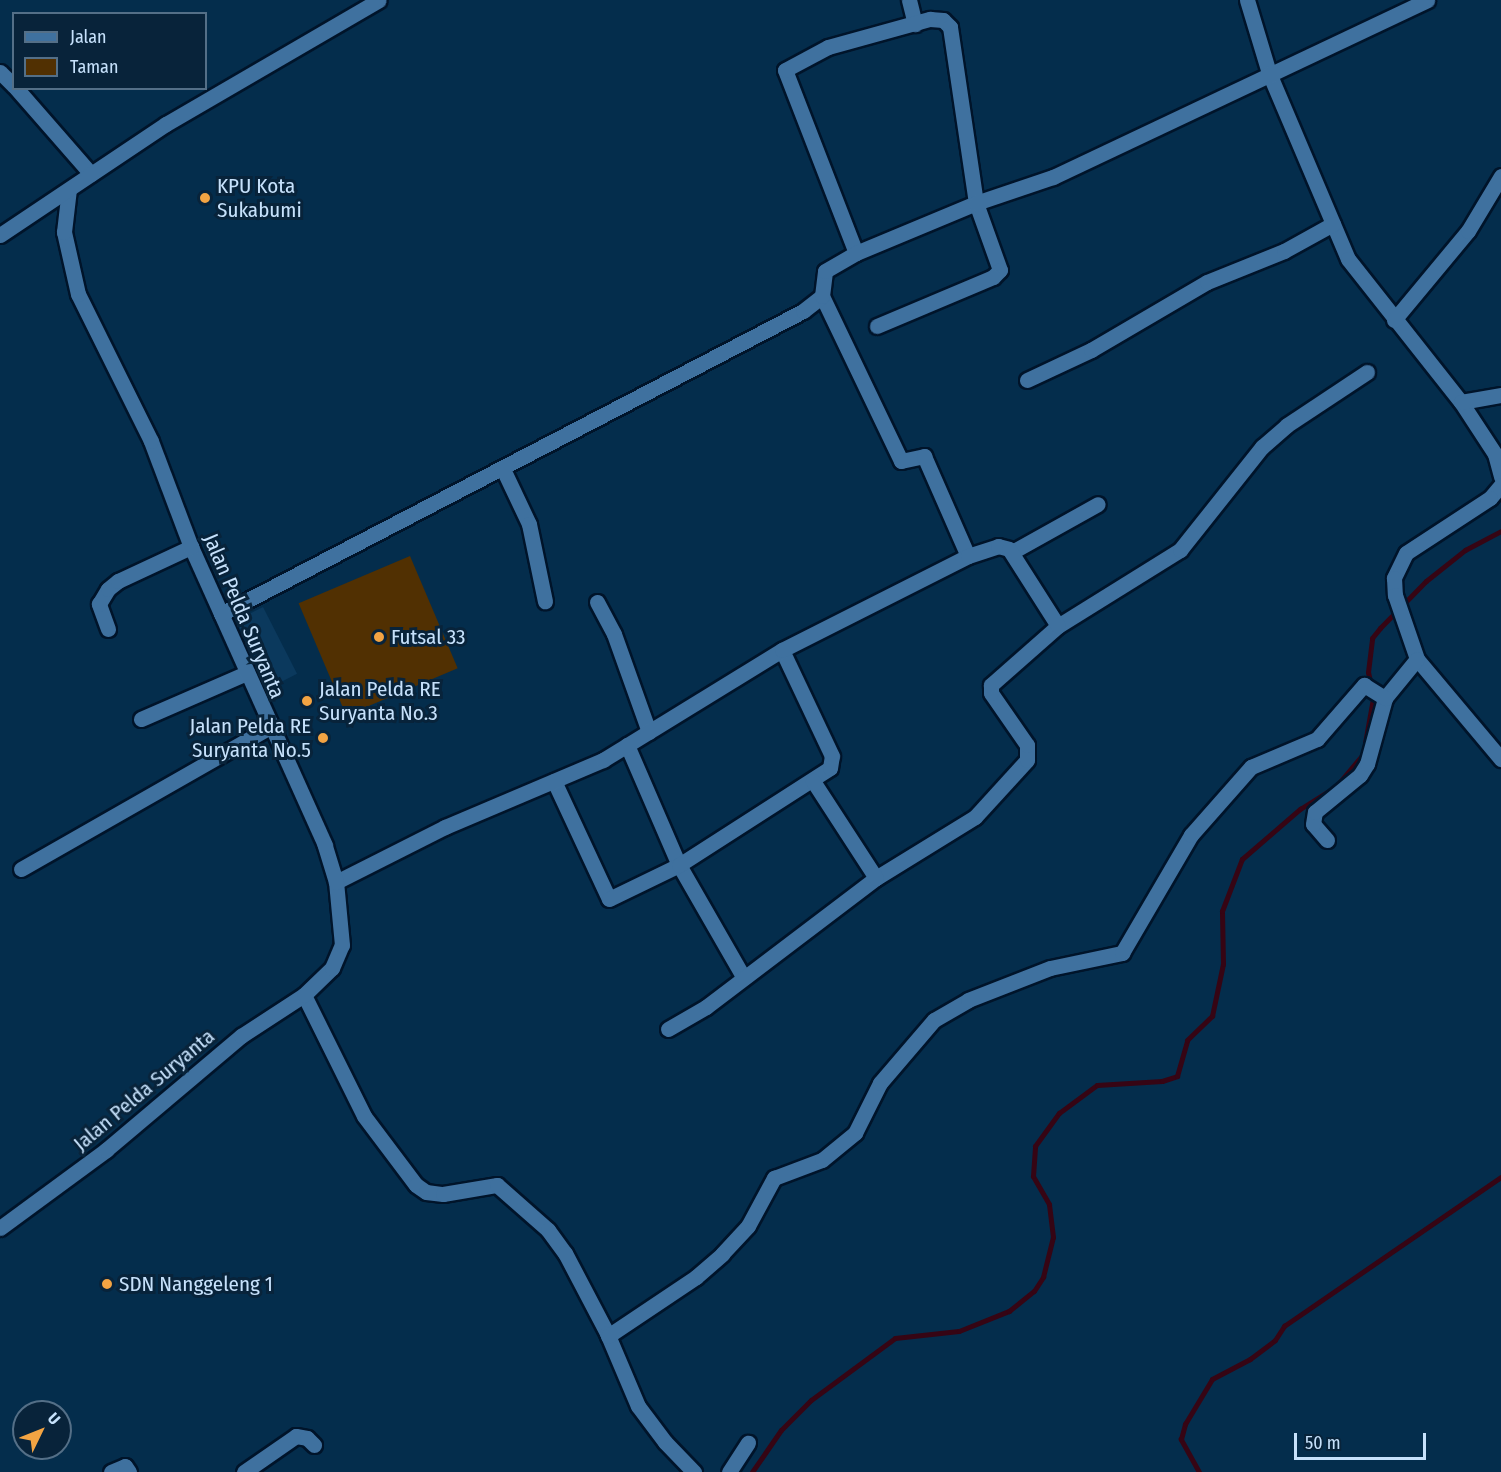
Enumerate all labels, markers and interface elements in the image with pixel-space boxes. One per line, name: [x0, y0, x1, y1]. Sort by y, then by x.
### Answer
legend: [12, 12, 207, 90]
text: Jalan: [70, 26, 107, 48]
text: Taman: [70, 56, 118, 78]
place label: KPU Kota Sukabumi: [217, 173, 302, 223]
marker: KPU Kota Sukabumi: [198, 191, 212, 205]
street label: Jalan Pelda Suryanta: [198, 530, 290, 702]
place label: Futsal 33: [391, 624, 466, 650]
marker: Futsal 33: [372, 630, 386, 644]
place label: Jalan Pelda RE Suryanta No.3: [319, 676, 440, 726]
marker: Jalan Pelda RE Suryanta No.3: [300, 694, 314, 708]
place label: Jalan Pelda RE Suryanta No.5: [190, 713, 311, 763]
marker: Jalan Pelda RE Suryanta No.5: [316, 731, 330, 745]
street label: Jalan Pelda Suryanta: [68, 1024, 220, 1156]
place label: SDN Nanggeleng 1: [119, 1271, 273, 1297]
marker: SDN Nanggeleng 1: [100, 1277, 114, 1291]
north arrow: [12, 1400, 72, 1460]
text: U: [44, 1409, 64, 1429]
scale bar: [1297, 1421, 1429, 1459]
text: 50 m: [1305, 1432, 1341, 1454]

